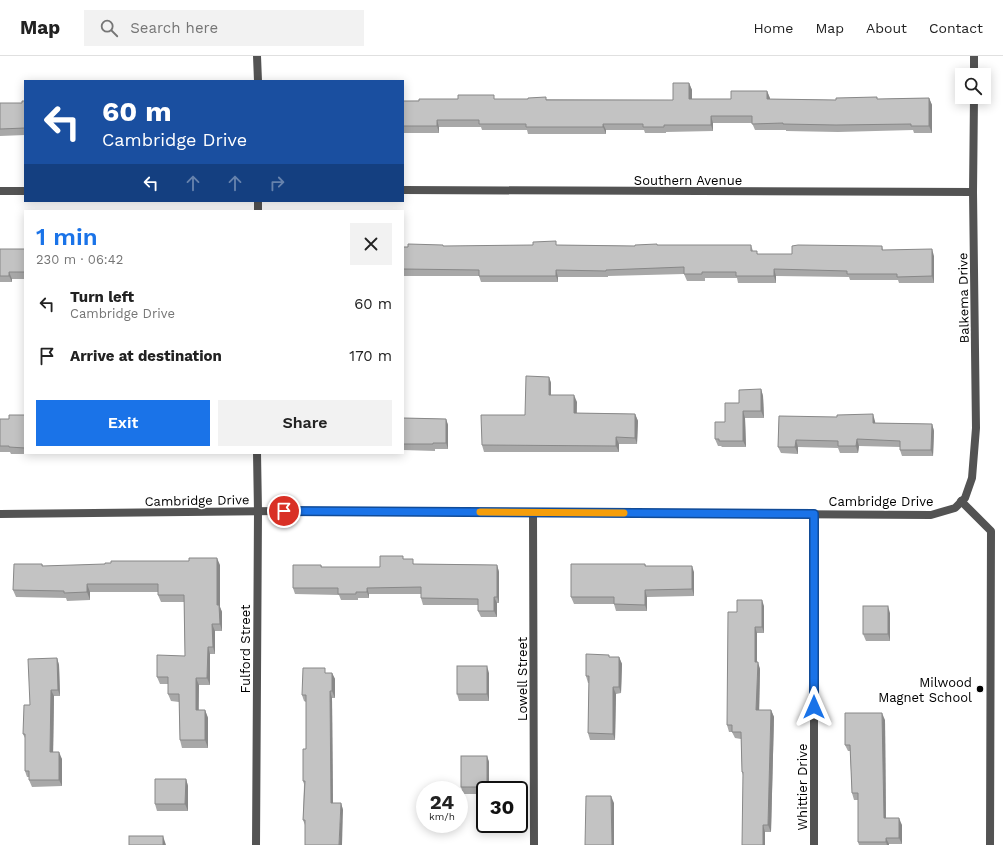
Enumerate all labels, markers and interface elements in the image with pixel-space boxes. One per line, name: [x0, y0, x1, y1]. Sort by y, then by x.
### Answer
search box: [84, 10, 364, 46]
text: Map: [20, 16, 60, 39]
icon: search: [98, 17, 120, 39]
text: Search here: [130, 19, 218, 37]
text: Home: [753, 20, 793, 36]
text: Map: [815, 20, 844, 36]
text: About: [866, 20, 907, 36]
text: Contact: [929, 20, 983, 36]
map controls: [955, 68, 991, 104]
button: search: [955, 68, 991, 104]
text: 60 m: [102, 95, 172, 128]
icon: left: [36, 96, 88, 148]
text: Cambridge Drive: [102, 129, 247, 150]
icon: left: [140, 172, 162, 194]
icon: ahead: [182, 172, 204, 194]
icon: ahead: [224, 172, 246, 194]
icon: right: [266, 172, 288, 194]
street label: Southern Avenue: [634, 173, 742, 188]
text: 1 min: [36, 223, 98, 251]
button: close: [350, 223, 392, 265]
text: 230 m · 06:42: [36, 252, 123, 267]
street label: Balkema Drive: [955, 253, 972, 343]
text: Turn left: [70, 288, 134, 306]
icon: left: [36, 293, 58, 315]
text: 60 m: [354, 295, 392, 313]
text: Cambridge Drive: [70, 306, 175, 321]
icon: arrive: [36, 345, 58, 367]
text: Arrive at destination: [70, 347, 222, 365]
text: 170 m: [349, 347, 392, 365]
button: Exit: [36, 400, 210, 446]
button: Share: [218, 400, 392, 446]
street label: Cambridge Drive: [144, 492, 250, 509]
pin: [267, 494, 301, 528]
street label: Cambridge Drive: [829, 494, 933, 509]
icon: arrive: [273, 500, 295, 522]
street label: Fulford Street: [238, 604, 253, 693]
street label: Lowell Street: [515, 636, 530, 721]
place label: Milwood Magnet School: [878, 675, 972, 705]
marker: Milwood Magnet School: [975, 684, 985, 694]
position arrow: [793, 686, 835, 728]
street label: Whittier Drive: [795, 744, 810, 830]
speed limit sign: 30: [476, 781, 528, 833]
text: 24: [430, 790, 454, 814]
text: km/h: [429, 811, 455, 822]

